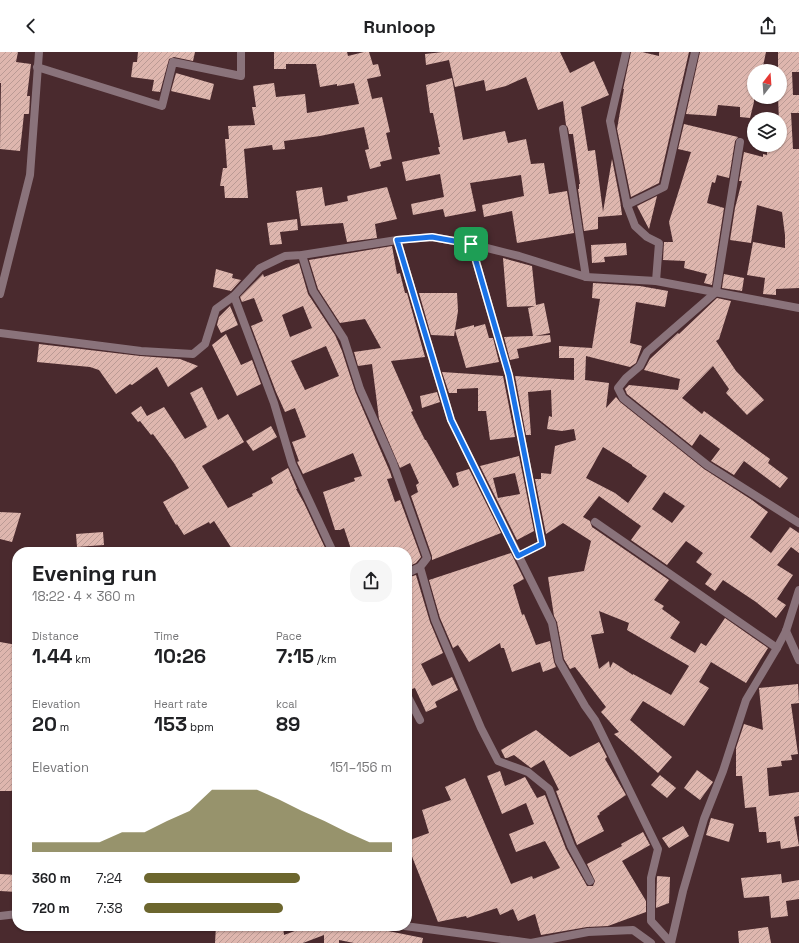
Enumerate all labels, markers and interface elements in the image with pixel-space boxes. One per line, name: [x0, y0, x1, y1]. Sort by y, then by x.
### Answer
icon: back: [20, 15, 42, 37]
text: Runloop: [364, 15, 435, 38]
icon: share: [757, 15, 779, 37]
north arrow: [747, 64, 787, 104]
map controls: [747, 64, 787, 152]
button: layers: [747, 112, 787, 152]
pin: [454, 227, 488, 261]
icon: arrive: [460, 233, 482, 255]
text: Evening run: [32, 559, 157, 587]
button: share: [350, 560, 392, 602]
text: 18:22 · 4 × 360 m: [32, 588, 135, 605]
text: Distance: [32, 629, 79, 643]
text: Time: [154, 629, 179, 643]
text: Pace: [276, 629, 302, 643]
text: 1.44: [32, 643, 72, 669]
text: 10:26: [154, 643, 206, 669]
text: 7:15: [276, 643, 314, 669]
text: km: [72, 652, 91, 666]
text: /km: [314, 652, 336, 666]
text: Elevation: [32, 697, 80, 711]
text: Heart rate: [154, 697, 207, 711]
text: kcal: [276, 697, 297, 711]
text: 20: [32, 711, 57, 737]
text: 153: [154, 711, 187, 737]
text: 89: [276, 711, 300, 737]
text: m: [57, 720, 69, 734]
text: bpm: [187, 720, 214, 734]
text: Elevation: [32, 759, 89, 776]
text: 151–156 m: [330, 759, 392, 776]
text: 360 m: [32, 870, 71, 887]
text: 7:24: [96, 870, 122, 887]
text: 720 m: [32, 900, 70, 917]
text: 7:38: [96, 900, 123, 917]

